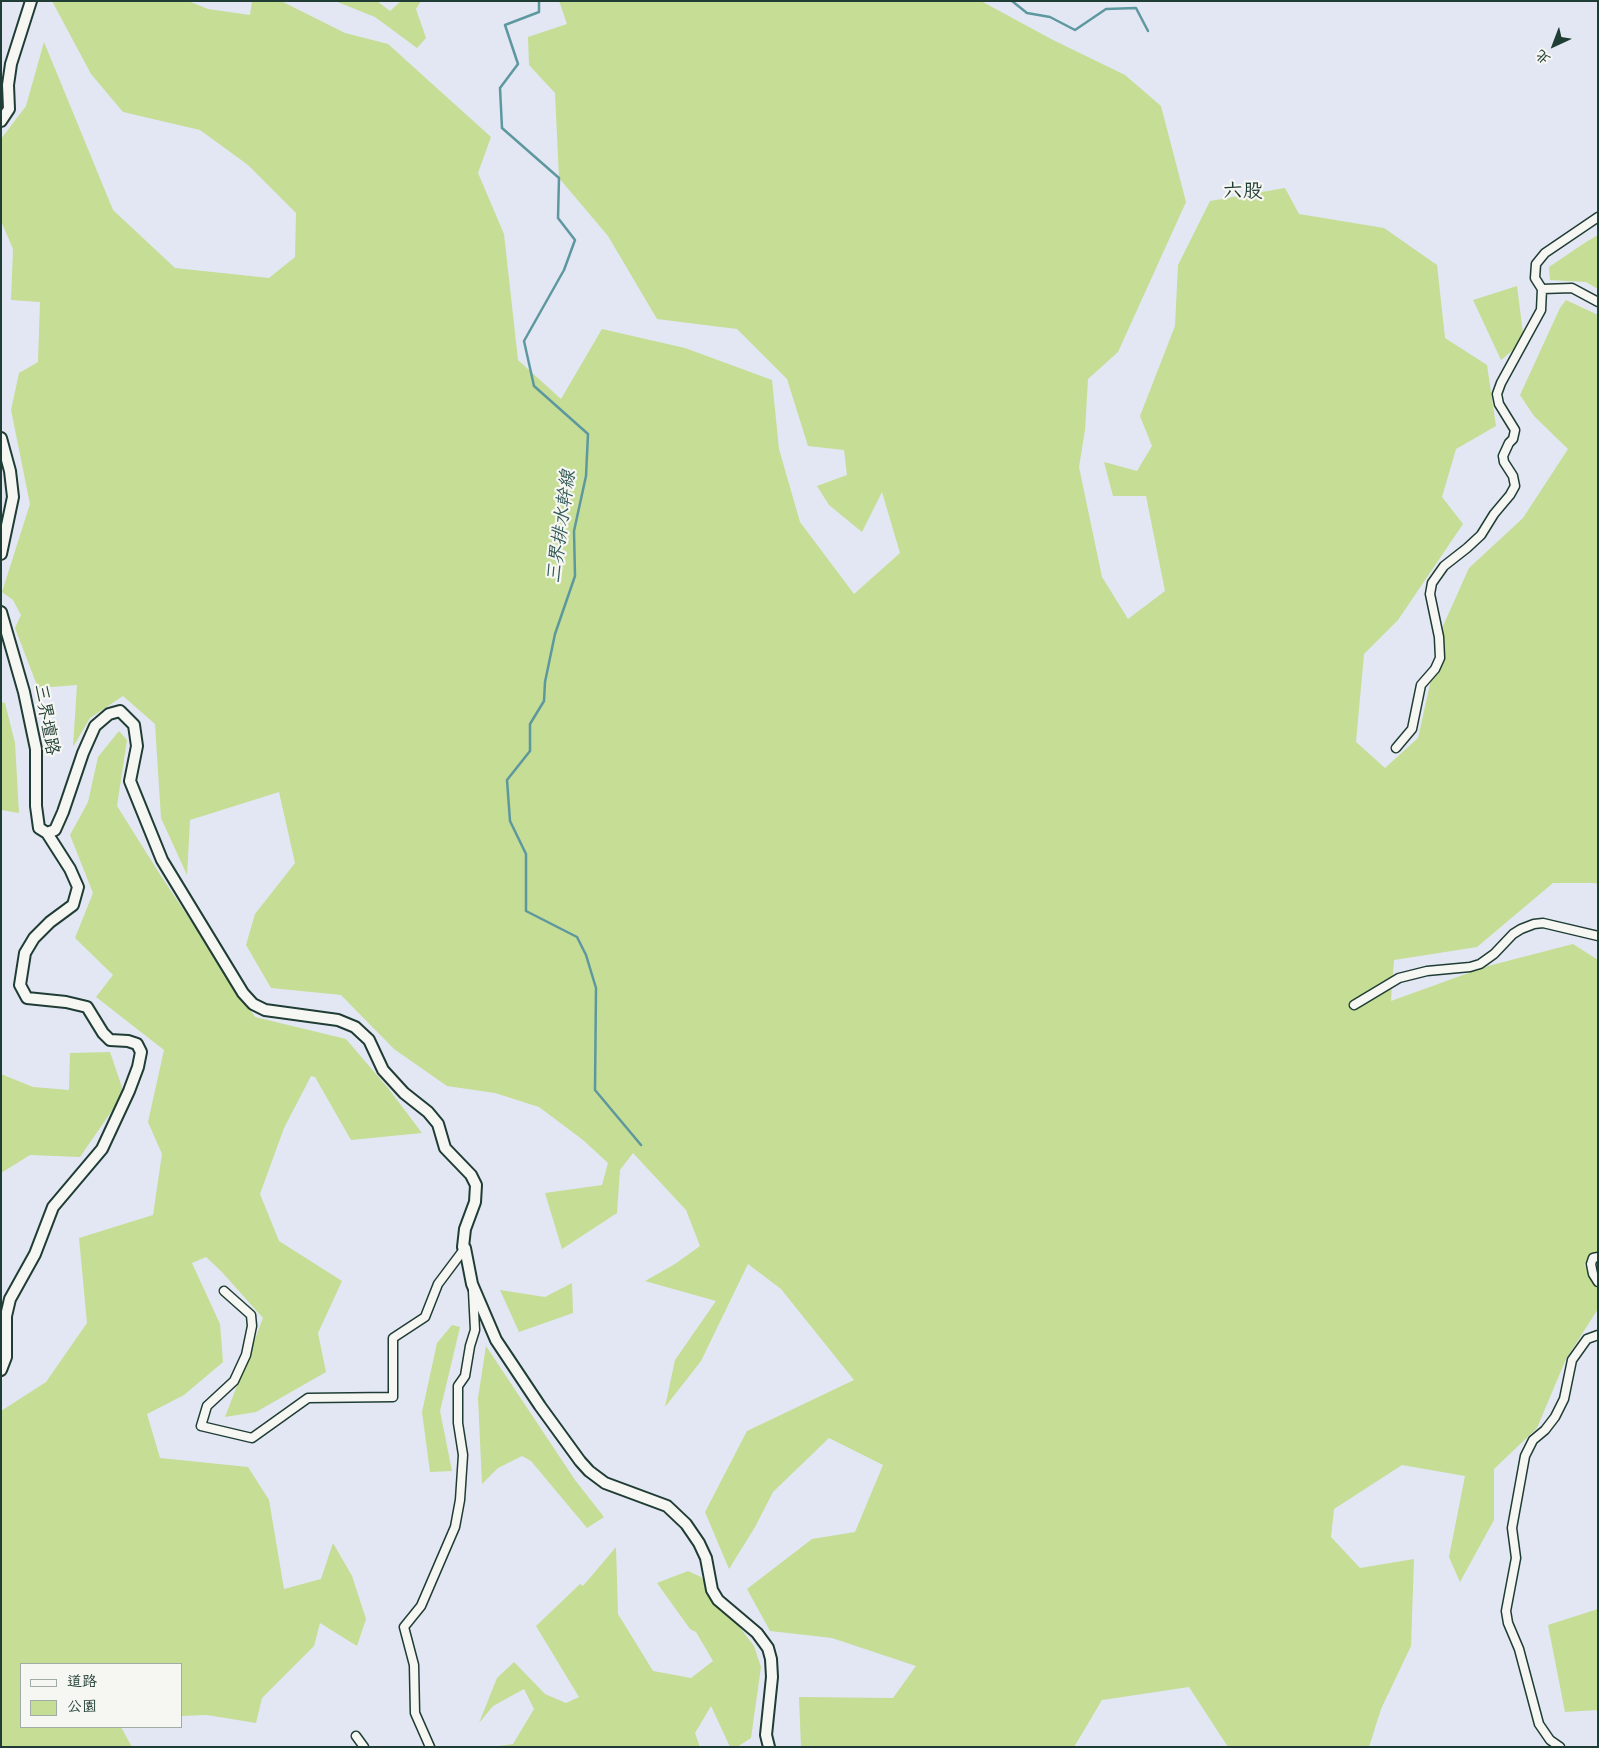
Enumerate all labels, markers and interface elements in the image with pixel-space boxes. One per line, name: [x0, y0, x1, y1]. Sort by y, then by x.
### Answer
north arrow: [1529, 20, 1579, 70]
text: 北: [1532, 44, 1556, 68]
district label: 六股: [1223, 182, 1263, 206]
water label: 三界排水幹線: [545, 469, 583, 585]
street label: 三界壇路: [27, 683, 61, 757]
legend: [20, 1663, 182, 1728]
text: 道路: [67, 1672, 97, 1694]
text: 公園: [67, 1697, 97, 1719]

